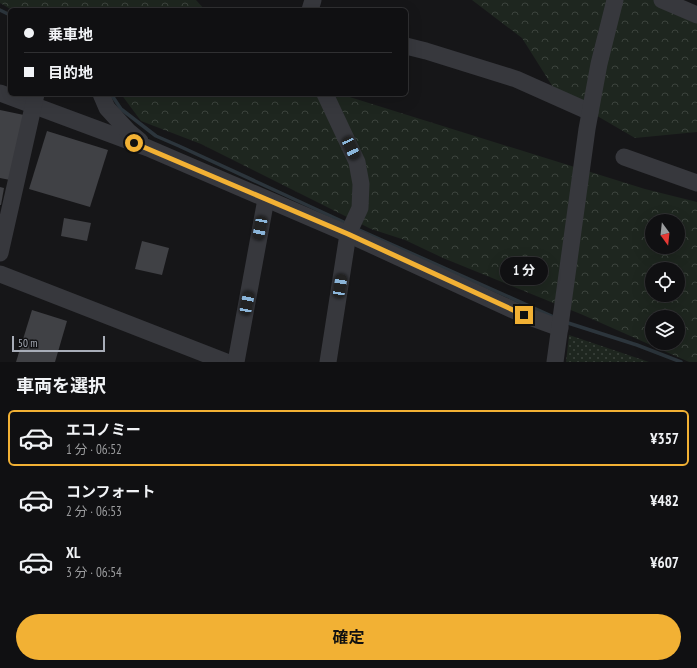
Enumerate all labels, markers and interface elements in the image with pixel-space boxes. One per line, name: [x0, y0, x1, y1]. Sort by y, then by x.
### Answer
text: 乗車地: [48, 25, 93, 44]
text: 目的地: [48, 63, 93, 82]
route start: [125, 134, 143, 152]
car: [340, 135, 362, 161]
north arrow: [645, 214, 685, 254]
map controls: [645, 214, 685, 350]
car: [252, 215, 268, 241]
callout: 1 分: [500, 257, 548, 285]
text: 1 分: [513, 262, 535, 279]
button: locate: [645, 262, 685, 302]
car: [332, 273, 348, 299]
car: [239, 290, 255, 316]
route end: [515, 306, 533, 324]
button: layers: [645, 310, 685, 350]
scale bar: [12, 334, 105, 353]
text: 50 m: [18, 336, 37, 350]
text: 車両を選択: [16, 374, 106, 397]
icon: car: [18, 420, 54, 456]
text: エコノミー: [66, 420, 141, 439]
text: ¥357: [650, 429, 679, 448]
text: 1 分 · 06:52: [66, 441, 122, 458]
icon: car: [18, 482, 54, 518]
text: コンフォート: [66, 482, 156, 501]
text: ¥482: [650, 491, 679, 510]
text: 2 分 · 06:53: [66, 503, 122, 520]
text: XL: [66, 543, 80, 562]
icon: car: [18, 544, 54, 580]
text: ¥607: [650, 553, 679, 572]
text: 3 分 · 06:54: [66, 564, 122, 581]
button: 確定: [16, 614, 681, 660]

